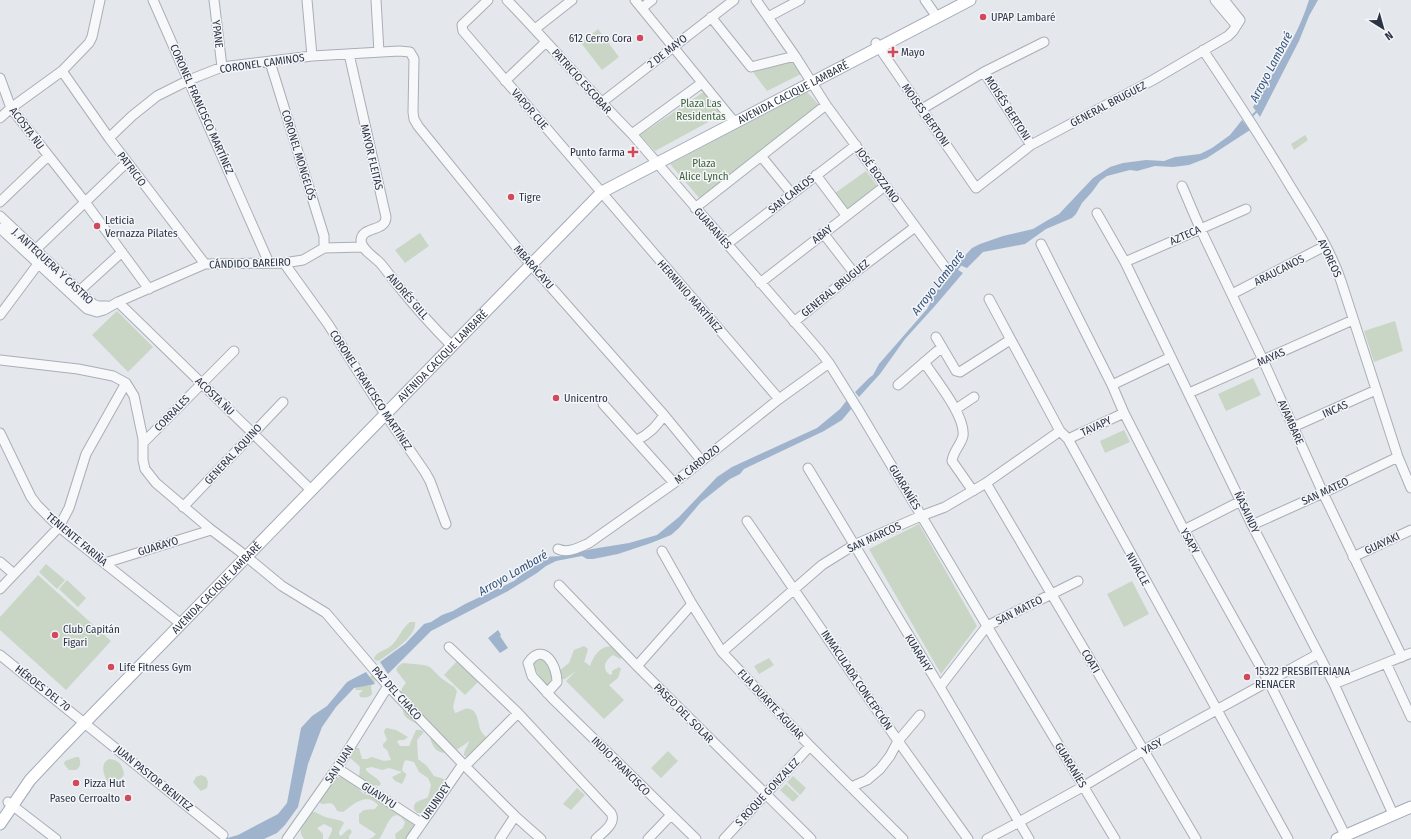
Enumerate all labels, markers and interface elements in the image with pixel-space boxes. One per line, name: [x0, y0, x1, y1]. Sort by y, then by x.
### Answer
north arrow: [1363, 8, 1403, 48]
place label: UPAP Lambaré: [991, 11, 1055, 24]
marker: UPAP Lambaré: [978, 12, 988, 22]
street label: YPANE: [209, 19, 226, 49]
text: N: [1382, 28, 1395, 43]
water label: Arroyo Lambaré: [1246, 29, 1295, 105]
place label: 612 Cerro Cora: [569, 32, 632, 45]
street label: 2 DE MAYO: [645, 32, 690, 71]
marker: 612 Cerro Cora: [635, 33, 645, 43]
street label: CORONEL FRANCISCO MARTÍNEZ: [167, 42, 237, 176]
street label: PATRICIO ESCOBAR: [549, 46, 614, 116]
place label: Mayo: [901, 46, 925, 59]
marker: Mayo: [888, 47, 898, 57]
street label: CORONEL CAMINOS: [219, 51, 306, 76]
street label: AVENIDA CACIQUE LAMBARÉ: [736, 58, 851, 127]
street label: MOISÉS BERTONI: [982, 73, 1034, 143]
street label: GENERAL BRUGUEZ: [1068, 79, 1148, 130]
street label: MOISES BERTONI: [899, 81, 952, 149]
street label: VAPOR CUE: [508, 86, 551, 132]
park label: Plaza Las Residentas: [676, 97, 726, 123]
street label: ACOSTA ÑU: [7, 105, 47, 152]
street label: CORONEL MONGELÓS: [279, 108, 320, 202]
street label: MAYOR FLEITAS: [358, 123, 386, 192]
street label: JOSÉ BOZZANO: [853, 144, 903, 206]
place label: Punto farma: [570, 146, 625, 159]
marker: Punto farma: [628, 147, 638, 157]
street label: PATRICIO: [114, 150, 149, 189]
park label: Plaza Alice Lynch: [679, 157, 729, 183]
street label: SAN CARLOS: [766, 172, 817, 216]
place label: Tigre: [519, 191, 541, 204]
marker: Tigre: [506, 192, 516, 202]
street label: GUARANÍES: [691, 204, 735, 252]
place label: Leticia Vernazza Pilates: [105, 214, 178, 240]
marker: Leticia Vernazza Pilates: [92, 221, 102, 231]
street label: ABAY: [809, 222, 836, 246]
street label: AZTECA: [1168, 223, 1203, 248]
street label: J. ANTEQUERA Y CASTRO: [9, 225, 96, 307]
street label: AYOREOS: [1315, 237, 1344, 280]
street label: MBARACAYU: [511, 243, 556, 292]
water label: Arroyo Lambaré: [908, 248, 967, 319]
street label: ARAUCANOS: [1252, 252, 1307, 289]
street label: CÁNDIDO BAREIRO: [209, 255, 291, 271]
street label: HERMINIO MARTÍNEZ: [655, 257, 725, 335]
street label: GENERAL BRUGUEZ: [799, 257, 872, 320]
street label: ANDRÉS GILL: [384, 270, 432, 322]
street label: AVENIDA CACIQUE LAMBARÉ: [395, 307, 490, 405]
street label: CORONEL FRANCISCO MARTÍNEZ: [327, 327, 415, 453]
street label: MAYAS: [1255, 345, 1288, 369]
street label: ACOSTA ÑU: [192, 375, 237, 418]
street label: CORRALES: [152, 392, 193, 434]
place label: Unicentro: [564, 392, 608, 405]
marker: Unicentro: [551, 393, 561, 403]
street label: AVAMBARE: [1275, 398, 1306, 447]
street label: INCAS: [1321, 398, 1350, 421]
street label: TAVAPY: [1079, 414, 1114, 439]
street label: GENERAL AQUINO: [202, 421, 265, 487]
street label: M. CARDOZO: [672, 442, 723, 487]
street label: GUARANÍES: [886, 462, 924, 513]
street label: SAN MATEO: [1300, 475, 1351, 508]
street label: ÑASAINDY: [1231, 489, 1262, 536]
street label: TENIENTE FARIÑA: [43, 510, 110, 569]
street label: SAN MARCOS: [845, 519, 904, 556]
street label: YSAPY: [1177, 526, 1202, 557]
street label: GUAYAKI: [1363, 530, 1402, 557]
street label: GUARAYO: [136, 534, 180, 559]
street label: AVENIDA CACIQUE LAMBARÉ: [169, 539, 264, 637]
water label: Arroyo Lambaré: [475, 547, 550, 599]
street label: NIVACLE: [1123, 550, 1152, 588]
street label: SAN MATEO: [994, 593, 1045, 628]
place label: Club Capitán Figari: [63, 623, 120, 649]
street label: INMACULADA CONCEPCIÓN: [818, 627, 896, 733]
marker: Club Capitán Figari: [50, 630, 60, 640]
street label: KUARAHY: [902, 632, 935, 675]
street label: COATI: [1078, 647, 1103, 675]
place label: Life Fitness Gym: [119, 661, 192, 674]
street label: HÉROES DEL 70: [12, 662, 74, 714]
marker: Life Fitness Gym: [106, 662, 116, 672]
street label: PAZ DEL CHACO: [369, 664, 424, 723]
place label: 15322 PRESBITERIANA RENACER: [1255, 665, 1350, 691]
street label: FLIA DUARTE AGUIAR: [735, 667, 806, 742]
marker: 15322 PRESBITERIANA RENACER: [1242, 672, 1252, 682]
street label: PASEO DEL SOLAR: [651, 681, 716, 746]
street label: INDIO FRANCISCO: [589, 734, 653, 799]
street label: YASY: [1140, 735, 1165, 757]
street label: GUARANÍES: [1052, 740, 1090, 791]
street label: JUAN PASTOR BENITEZ: [112, 743, 195, 814]
street label: SAN JUAN: [322, 743, 356, 786]
street label: S ROQUE GONZALEZ: [733, 756, 802, 829]
place label: Pizza Hut: [84, 777, 125, 790]
marker: Pizza Hut: [71, 778, 81, 788]
street label: GUAVIYU: [359, 779, 399, 811]
street label: URUNDEY: [419, 780, 454, 822]
place label: Paseo Cerroalto: [50, 792, 120, 805]
marker: Paseo Cerroalto: [123, 793, 133, 803]

